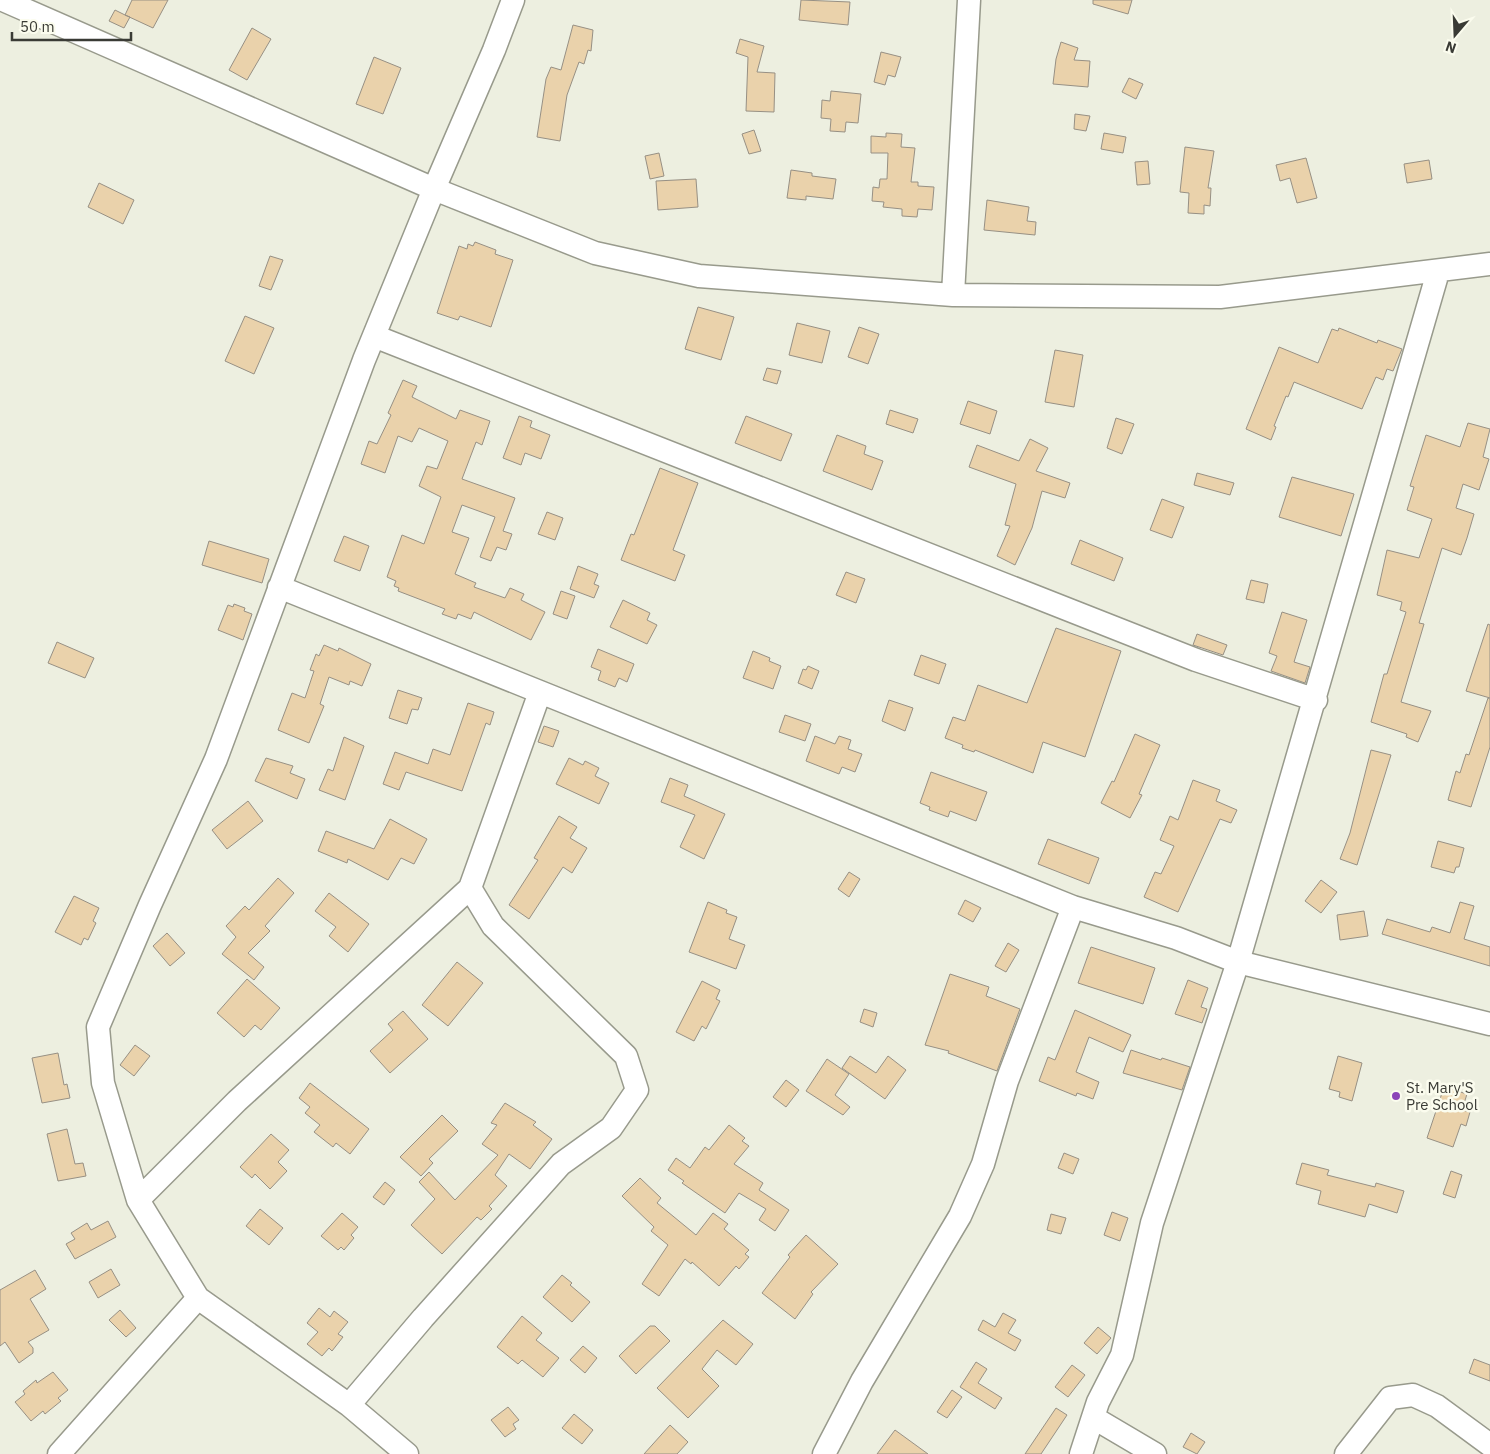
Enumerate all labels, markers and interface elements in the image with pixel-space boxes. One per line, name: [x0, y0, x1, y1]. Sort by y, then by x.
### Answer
scale bar: [12, 10, 131, 42]
north arrow: [1430, 10, 1480, 60]
text: 50 m: [20, 17, 55, 36]
text: N: [1443, 37, 1458, 57]
place label: St. Mary'S Pre School: [1406, 1078, 1478, 1114]
marker: St. Mary'S Pre School: [1390, 1090, 1402, 1102]

